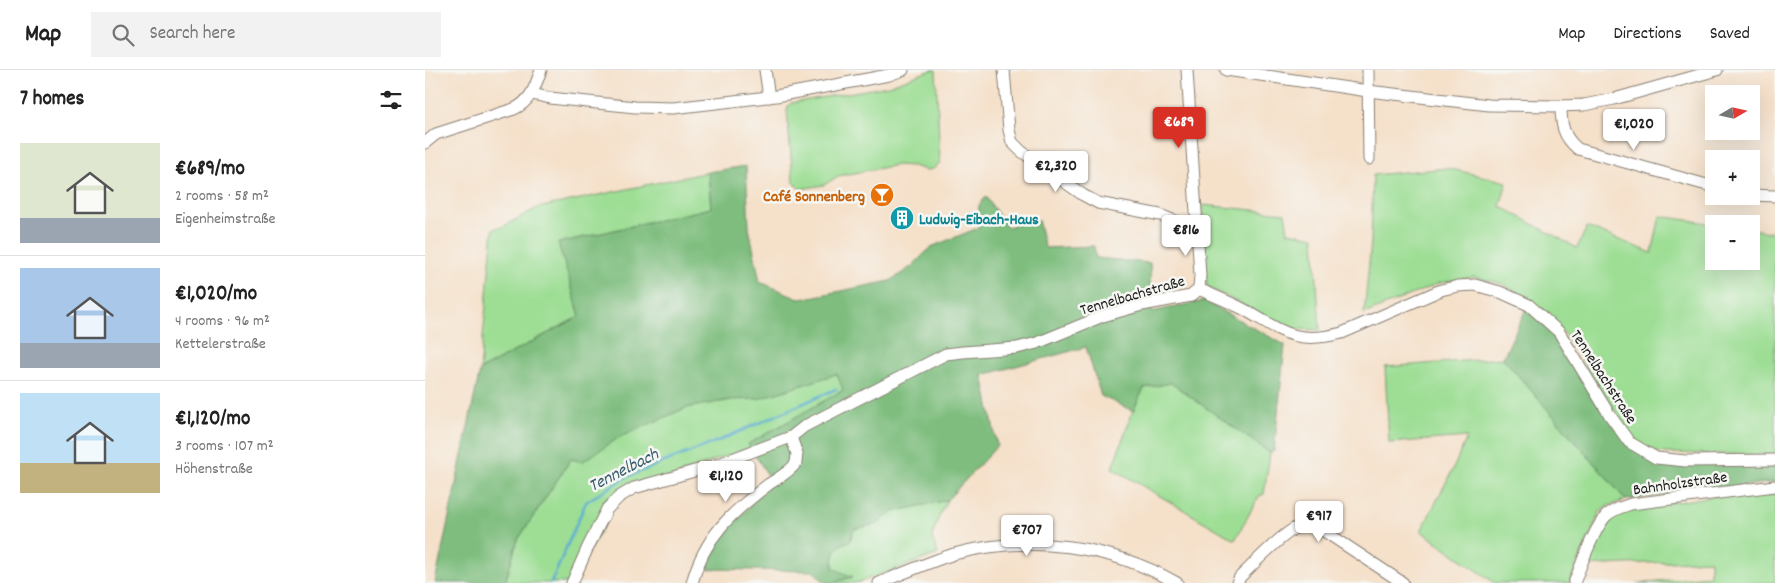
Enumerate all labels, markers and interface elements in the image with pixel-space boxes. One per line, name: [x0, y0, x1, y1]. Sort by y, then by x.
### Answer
search box: [91, 12, 441, 57]
text: Map: [25, 18, 61, 52]
icon: search: [109, 21, 137, 49]
text: Search here: [149, 21, 235, 48]
text: Map: [1558, 22, 1585, 47]
text: Directions: [1613, 22, 1682, 47]
text: Saved: [1710, 22, 1750, 47]
text: 7 homes: [20, 85, 84, 115]
north arrow: [1705, 85, 1760, 140]
map controls: [1705, 85, 1760, 270]
icon: filters: [377, 86, 405, 114]
pin: €689: [1149, 106, 1209, 149]
pin: €1,020: [1593, 108, 1675, 151]
text: €689: [1164, 111, 1194, 134]
text: €1,020: [1614, 113, 1654, 136]
pin: €2,320: [1015, 150, 1097, 193]
button: +: [1705, 150, 1760, 205]
text: €689/mo: [175, 155, 245, 185]
text: €2,320: [1035, 155, 1077, 178]
icon: home: [60, 163, 120, 223]
bar icon: Café Sonnenberg: [869, 182, 895, 208]
text: 2 rooms · 58 m²: [175, 185, 269, 208]
place label: Café Sonnenberg: [763, 186, 865, 209]
building icon: Ludwig-Eibach-Haus: [889, 205, 915, 231]
text: Eigenheimstraße: [175, 208, 276, 231]
place label: Ludwig-Eibach-Haus: [919, 209, 1039, 232]
pin: €816: [1156, 214, 1216, 257]
button: −: [1705, 215, 1760, 270]
text: €816: [1173, 219, 1199, 242]
street label: Tennelbachstraße: [1078, 270, 1188, 322]
text: €1,020/mo: [175, 280, 257, 310]
icon: home: [60, 288, 120, 348]
text: 4 rooms · 96 m²: [175, 310, 270, 333]
street label: Tennelbachstraße: [1564, 326, 1642, 429]
text: Kettelerstraße: [175, 333, 266, 356]
text: €1,120/mo: [175, 405, 250, 435]
icon: home: [60, 413, 120, 473]
text: 3 rooms · 107 m²: [175, 435, 274, 458]
water label: Tennelbach: [585, 443, 664, 500]
text: Höhenstraße: [175, 458, 253, 481]
pin: €1,120: [685, 460, 767, 503]
text: €1,120: [709, 465, 743, 488]
street label: Bahnholzstraße: [1632, 466, 1729, 502]
pin: €917: [1289, 500, 1349, 543]
text: €917: [1306, 505, 1332, 528]
pin: €707: [997, 514, 1057, 557]
text: €707: [1012, 519, 1042, 542]

